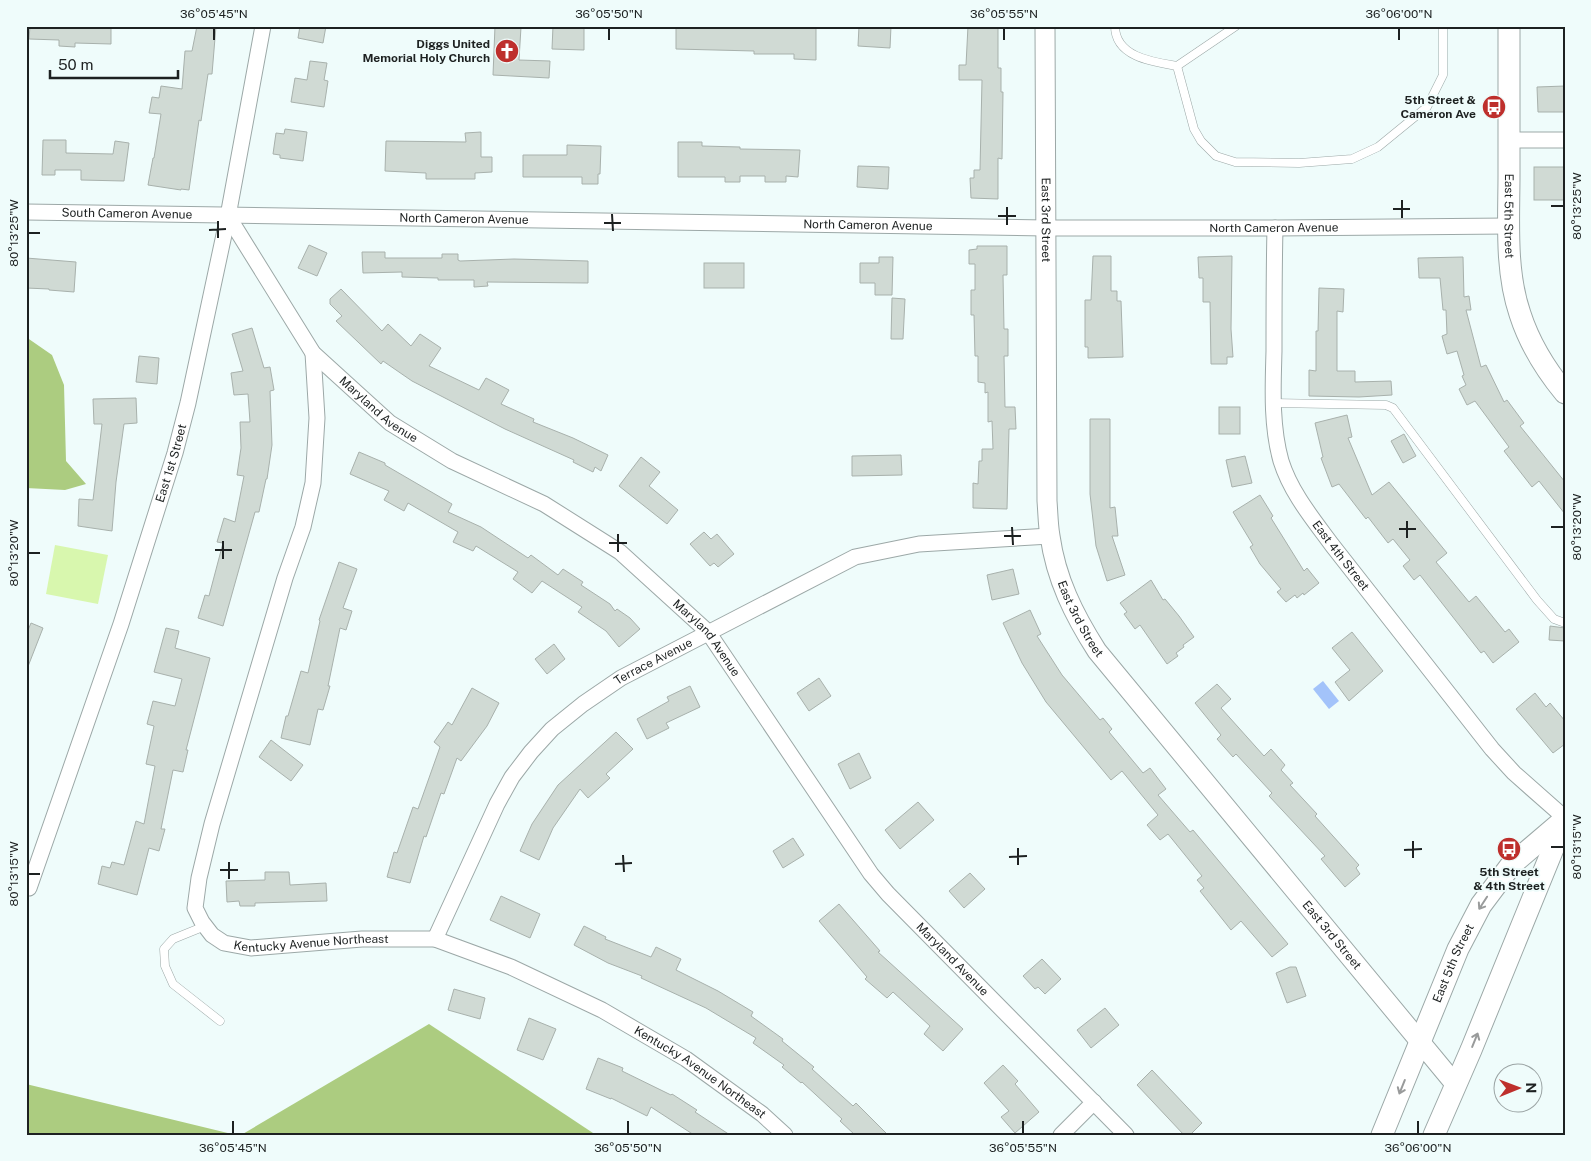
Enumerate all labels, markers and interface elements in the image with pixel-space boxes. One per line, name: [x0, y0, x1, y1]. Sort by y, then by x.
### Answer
text: 36°05'45"N: [180, 7, 248, 21]
text: 36°05'50"N: [575, 7, 643, 21]
text: 36°05'55"N: [970, 7, 1038, 21]
text: 36°06'00"N: [1366, 7, 1432, 21]
place label: Diggs United Memorial Holy Church: [363, 37, 490, 65]
church icon: Diggs United Memorial Holy Church: [494, 38, 520, 64]
scale bar: [50, 48, 178, 80]
text: 50 m: [58, 56, 93, 73]
place label: 5th Street & Cameron Ave: [1401, 93, 1476, 121]
bus stop icon: 5th Street & Cameron Ave: [1481, 94, 1507, 120]
text: 80°13'25"W: [1570, 172, 1584, 240]
street label: East 5th Street: [1502, 174, 1517, 259]
street label: East 3rd Street: [1039, 178, 1053, 263]
text: 80°13'25"W: [7, 199, 21, 267]
street label: South Cameron Avenue: [61, 206, 193, 222]
street label: North Cameron Avenue: [399, 211, 529, 227]
street label: North Cameron Avenue: [803, 217, 933, 233]
street label: North Cameron Avenue: [1209, 220, 1339, 235]
street label: Maryland Avenue: [337, 374, 420, 445]
street label: East 1st Street: [153, 422, 189, 504]
text: 80°13'20"W: [1570, 493, 1584, 561]
street label: East 4th Street: [1309, 518, 1372, 594]
text: 80°13'20"W: [7, 519, 21, 587]
street label: East 3rd Street: [1055, 579, 1106, 660]
street label: Maryland Avenue: [670, 597, 743, 679]
street label: Terrace Avenue: [611, 635, 695, 688]
text: 80°13'15"W: [1570, 814, 1584, 880]
bus stop icon: 5th Street & 4th Street: [1496, 836, 1522, 862]
text: 80°13'15"W: [7, 841, 21, 907]
place label: 5th Street & 4th Street: [1473, 865, 1545, 893]
one-way arrow: [1477, 896, 1487, 910]
street label: East 3rd Street: [1299, 898, 1365, 973]
street label: Maryland Avenue: [913, 920, 992, 999]
street label: East 5th Street: [1430, 921, 1477, 1005]
street label: Kentucky Avenue Northeast: [232, 932, 389, 955]
street label: Kentucky Avenue Northeast: [632, 1023, 769, 1121]
one-way arrow: [1471, 1033, 1480, 1048]
north arrow: [1494, 1064, 1544, 1114]
one-way arrow: [1397, 1079, 1406, 1094]
text: N: [1523, 1082, 1539, 1093]
text: 36°05'45"N: [199, 1141, 267, 1155]
text: 36°05'50"N: [594, 1141, 662, 1155]
text: 36°05'55"N: [989, 1141, 1057, 1155]
text: 36°06'00"N: [1385, 1141, 1451, 1155]

